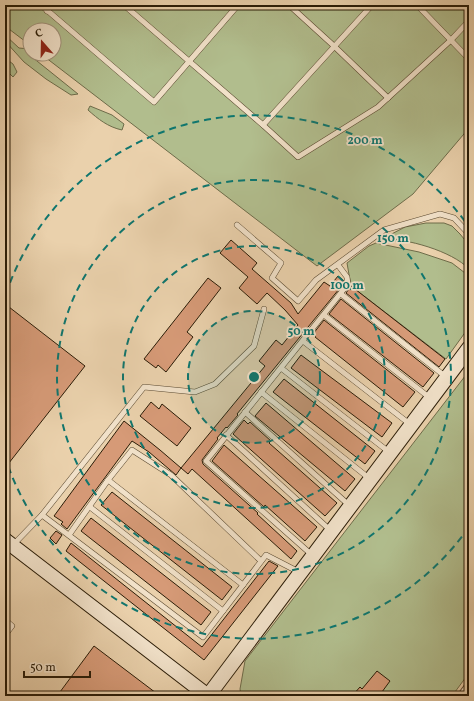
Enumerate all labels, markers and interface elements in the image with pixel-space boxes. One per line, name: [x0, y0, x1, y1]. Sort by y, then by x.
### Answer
north arrow: [22, 22, 62, 62]
text: С: [33, 26, 45, 42]
text: 200 m: [347, 133, 383, 149]
text: 150 m: [377, 231, 409, 247]
text: 100 m: [330, 278, 364, 294]
text: 50 m: [287, 324, 315, 340]
centre of rings: [247, 370, 261, 384]
scale bar: [24, 653, 90, 679]
text: 50 m: [30, 660, 56, 676]

